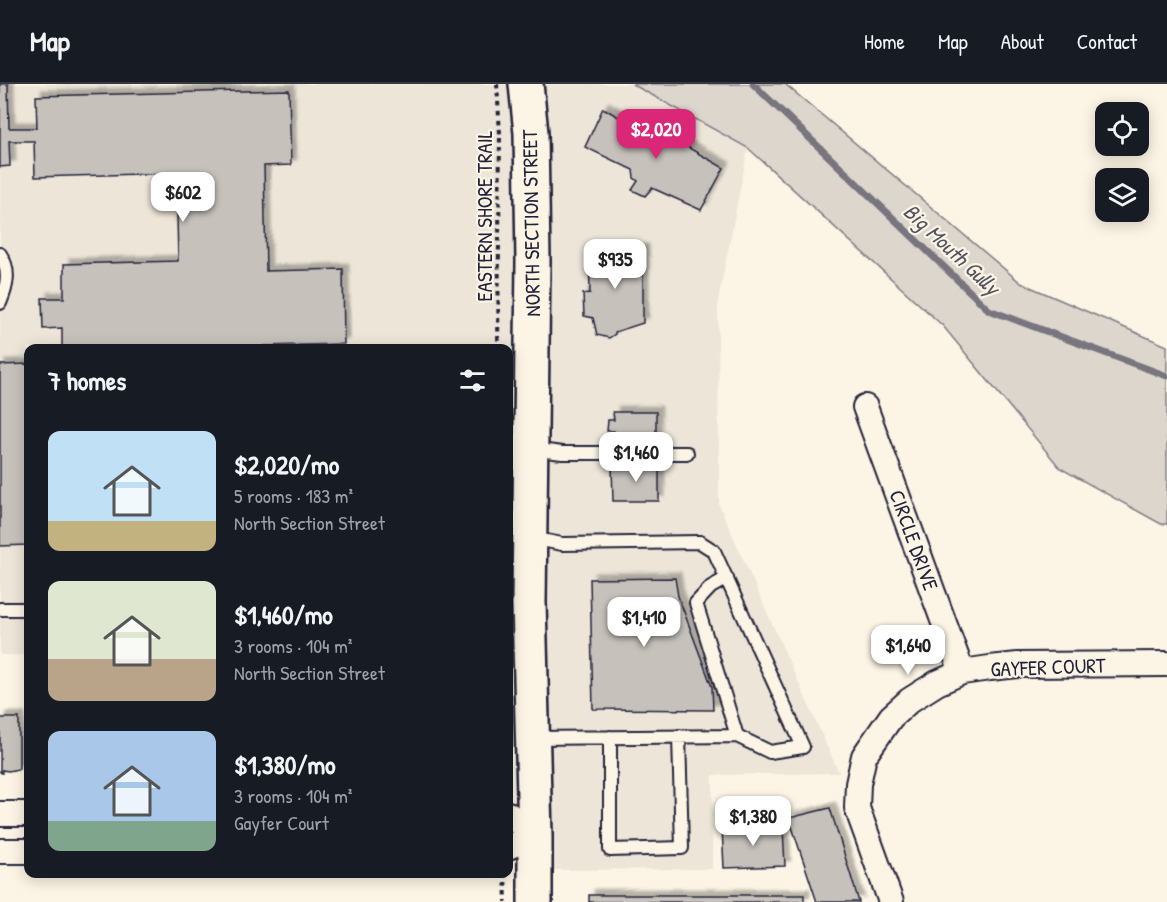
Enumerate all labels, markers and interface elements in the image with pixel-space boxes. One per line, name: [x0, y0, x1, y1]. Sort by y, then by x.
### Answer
text: Map: [30, 22, 70, 60]
text: Home: [864, 27, 905, 56]
text: Map: [938, 27, 968, 56]
text: About: [1001, 27, 1044, 56]
text: Contact: [1077, 27, 1137, 56]
map controls: [1095, 102, 1149, 222]
button: locate: [1095, 102, 1149, 156]
pin: $2,020: [607, 109, 705, 160]
text: $2,020: [631, 115, 681, 142]
street label: NORTH SECTION STREET: [515, 128, 547, 317]
street label: EASTERN SHORE TRAIL: [470, 130, 499, 301]
button: layers: [1095, 168, 1149, 222]
pin: $602: [147, 172, 219, 223]
text: $602: [165, 178, 201, 205]
water label: Big Mouth Gully: [897, 197, 1009, 303]
pin: $935: [579, 239, 651, 290]
text: $935: [598, 245, 632, 272]
text: 7 homes: [48, 363, 126, 398]
icon: filters: [456, 364, 489, 397]
pin: $1,460: [587, 432, 685, 483]
text: $1,460: [613, 438, 659, 465]
text: $2,020/mo: [234, 447, 339, 482]
icon: home: [96, 455, 168, 527]
text: 5 rooms · 183 m²: [234, 482, 353, 509]
street label: CIRCLE DRIVE: [882, 486, 946, 594]
text: North Section Street: [234, 509, 385, 536]
text: $1,460/mo: [234, 597, 333, 632]
pin: $1,410: [595, 597, 693, 648]
text: $1,410: [621, 603, 667, 630]
icon: home: [96, 605, 168, 677]
pin: $1,640: [859, 625, 957, 676]
text: $1,640: [885, 631, 931, 658]
text: 3 rooms · 104 m²: [234, 632, 352, 659]
street label: GAYFER COURT: [990, 650, 1107, 684]
text: North Section Street: [234, 659, 385, 686]
text: $1,380/mo: [234, 747, 336, 782]
icon: home: [96, 755, 168, 827]
text: 3 rooms · 104 m²: [234, 782, 352, 809]
pin: $1,380: [704, 796, 802, 847]
text: $1,380: [729, 802, 777, 829]
text: Gayfer Court: [234, 809, 329, 836]

